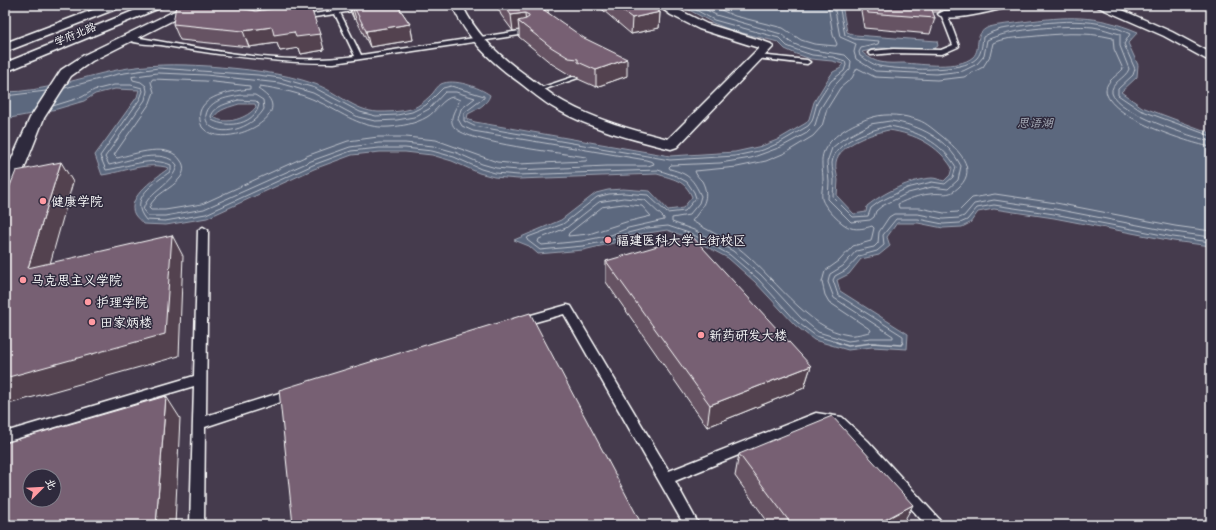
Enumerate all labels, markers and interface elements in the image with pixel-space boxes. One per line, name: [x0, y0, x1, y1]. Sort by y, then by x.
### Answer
street label: 学府北路: [52, 20, 98, 49]
water label: 思语湖: [1017, 116, 1054, 131]
place label: 健康学院: [51, 194, 103, 210]
marker: 健康学院: [38, 196, 48, 206]
place label: 福建医科大学上街校区: [616, 233, 746, 249]
marker: 福建医科大学上街校区: [603, 235, 613, 245]
place label: 马克思主义学院: [31, 273, 122, 289]
marker: 马克思主义学院: [18, 275, 28, 285]
place label: 护理学院: [96, 295, 148, 311]
marker: 护理学院: [83, 297, 93, 307]
place label: 田家炳楼: [100, 315, 152, 331]
marker: 田家炳楼: [87, 317, 97, 327]
place label: 新药研发大楼: [709, 328, 787, 344]
marker: 新药研发大楼: [696, 330, 706, 340]
north arrow: [22, 468, 62, 508]
text: 北: [43, 476, 59, 492]

